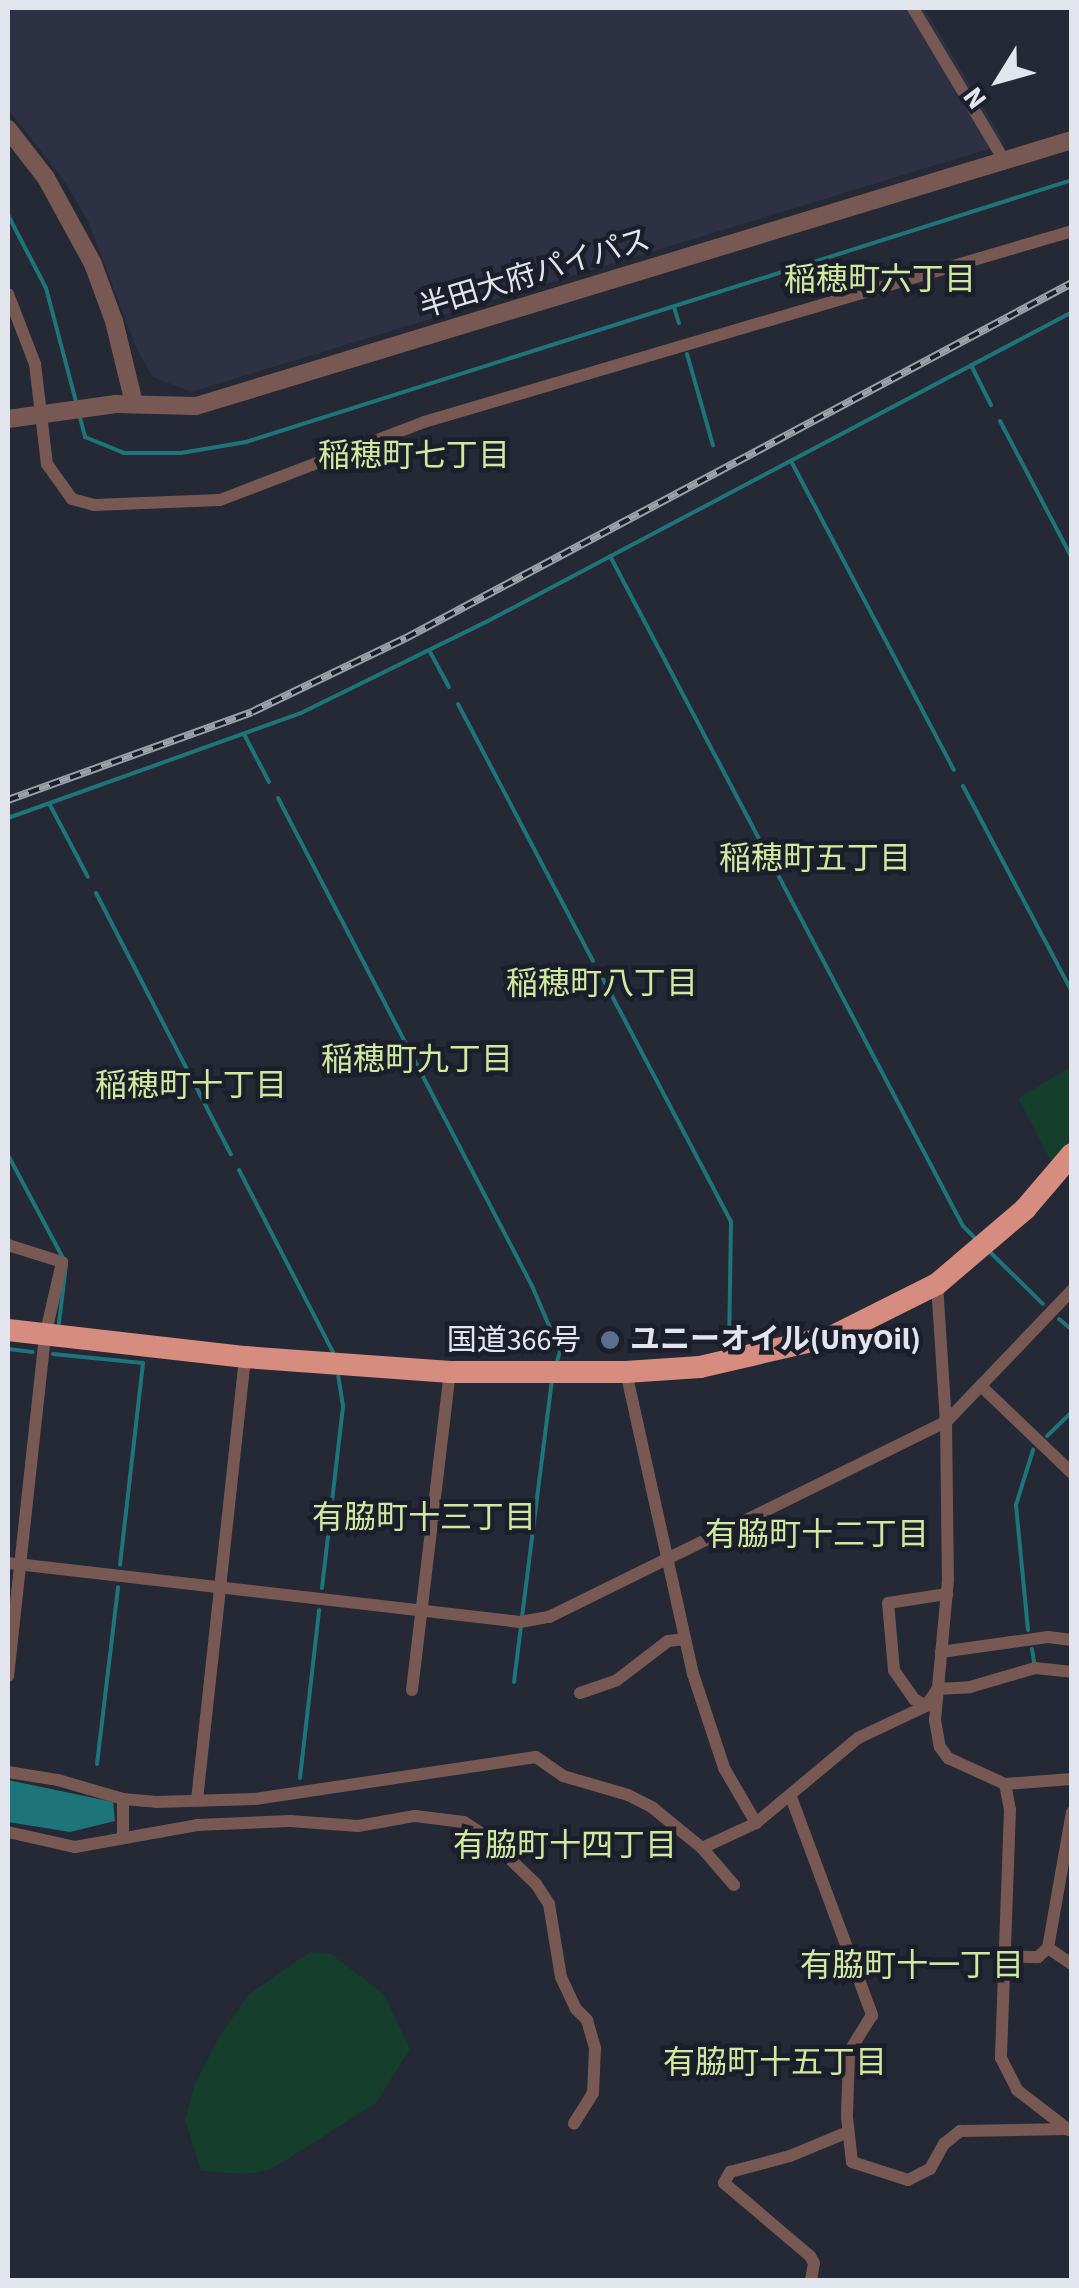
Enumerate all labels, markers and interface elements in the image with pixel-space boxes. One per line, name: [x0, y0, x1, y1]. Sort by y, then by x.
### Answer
north arrow: [949, 30, 1049, 130]
text: N: [953, 79, 997, 118]
street label: 半田大府パイパス: [415, 222, 655, 326]
district label: 稲穂町六丁目: [784, 261, 976, 299]
district label: 稲穂町七丁目: [318, 437, 510, 475]
district label: 稲穂町五丁目: [719, 840, 911, 878]
district label: 稲穂町八丁目: [506, 965, 698, 1003]
district label: 稲穂町九丁目: [321, 1041, 513, 1079]
district label: 稲穂町十丁目: [95, 1067, 287, 1105]
place label: ユニーオイル(UnyOil): [630, 1322, 921, 1358]
street label: 国道366号: [447, 1323, 581, 1359]
marker: ユニーオイル(UnyOil): [599, 1329, 621, 1351]
district label: 有脇町十三丁目: [312, 1499, 536, 1537]
district label: 有脇町十二丁目: [705, 1516, 929, 1554]
district label: 有脇町十四丁目: [453, 1827, 677, 1865]
district label: 有脇町十一丁目: [800, 1947, 1024, 1985]
district label: 有脇町十五丁目: [663, 2044, 887, 2082]

